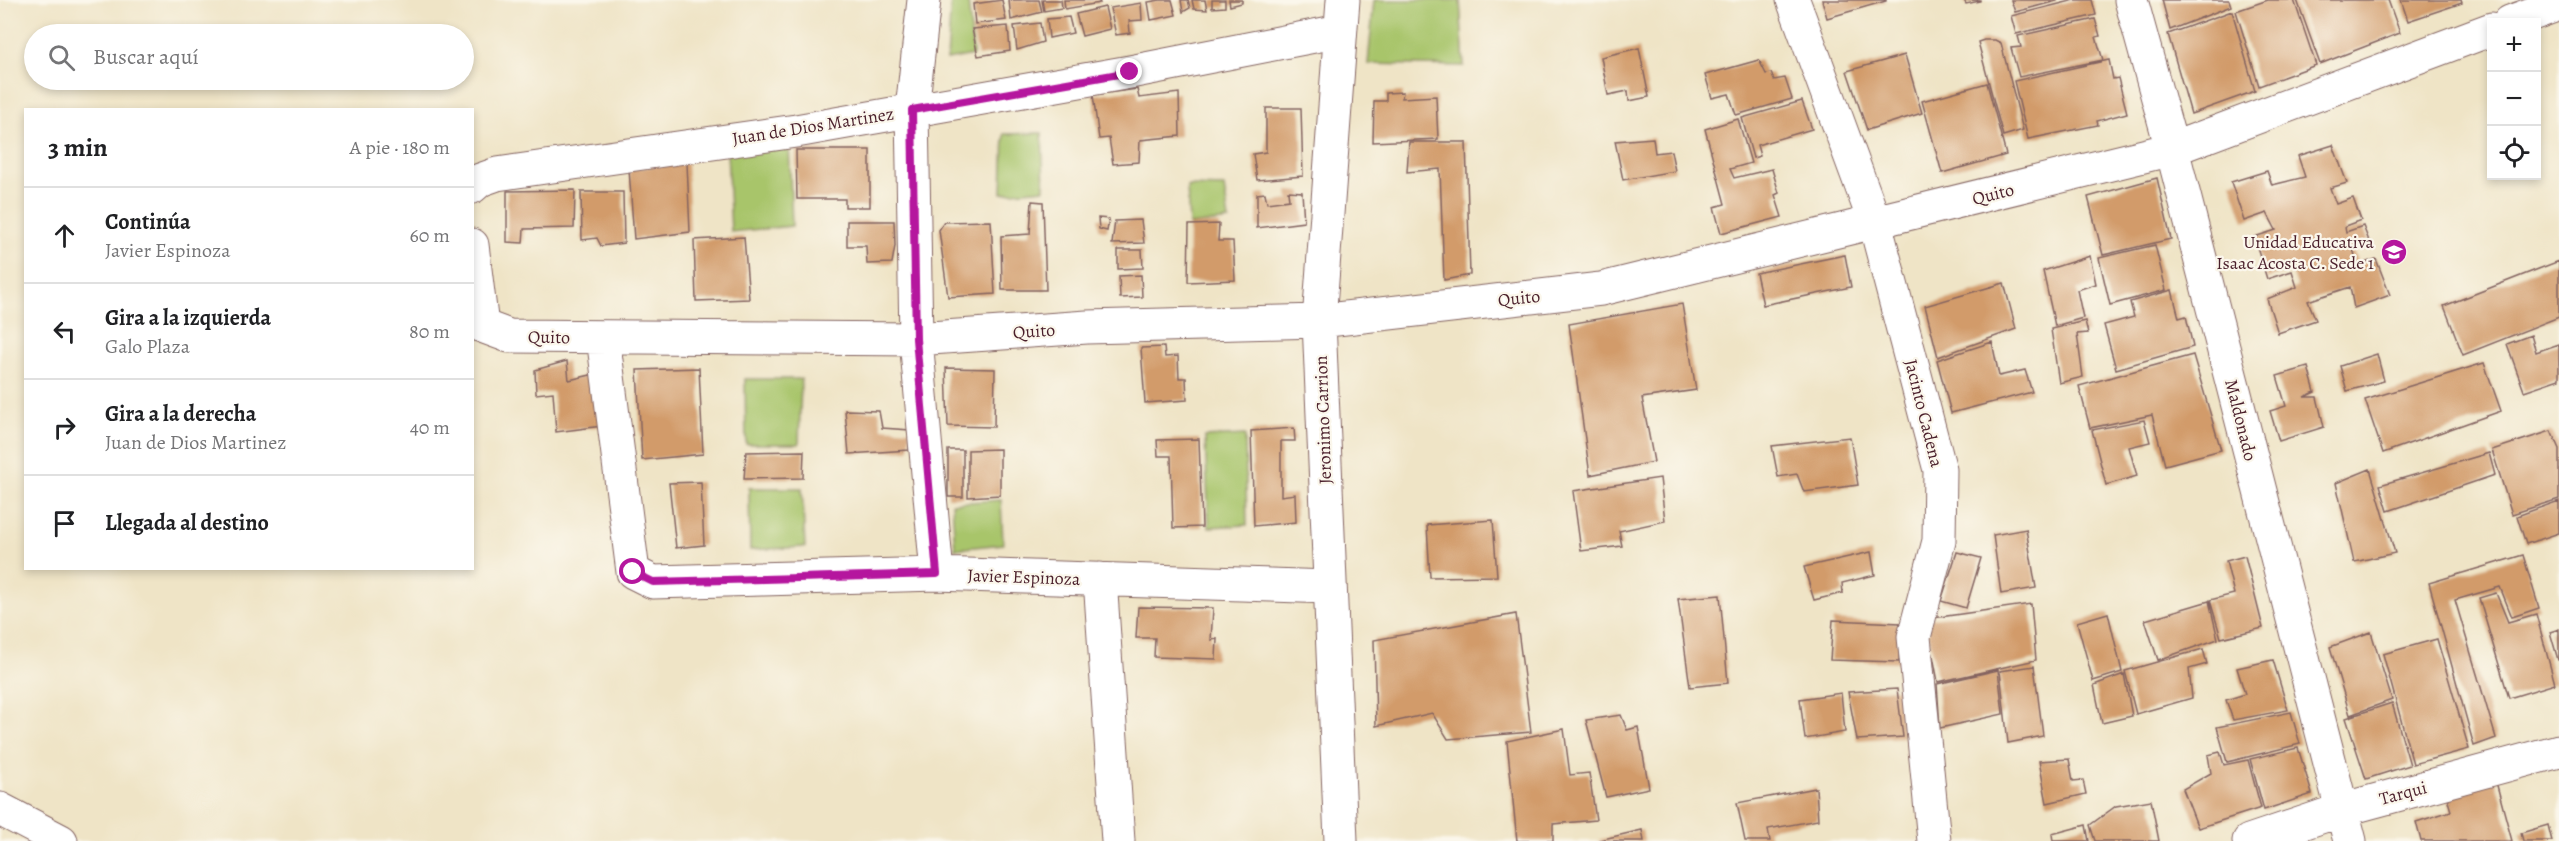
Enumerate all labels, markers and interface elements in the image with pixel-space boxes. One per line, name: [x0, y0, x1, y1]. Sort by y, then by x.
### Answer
map controls: [2487, 18, 2541, 180]
button: +: [2487, 18, 2541, 72]
search box: [24, 24, 474, 90]
icon: search: [45, 41, 78, 74]
text: Buscar aquí: [93, 42, 199, 72]
route end: [1116, 58, 1142, 84]
button: −: [2487, 72, 2541, 126]
street label: Juan de Dios Martinez: [730, 101, 896, 151]
button: locate: [2487, 126, 2541, 180]
text: 3 min: [48, 130, 108, 165]
text: A pie · 180 m: [350, 134, 450, 161]
street label: Quito: [1970, 177, 2016, 211]
text: Continúa: [105, 207, 191, 237]
icon: ahead: [48, 219, 81, 252]
text: 60 m: [410, 222, 450, 249]
place label: Unidad Educativa Isaac Acosta C. Sede 1: [2216, 230, 2375, 275]
text: Javier Espinoza: [105, 237, 231, 264]
school or university icon: Unidad Educativa Isaac Acosta C. Sede 1: [2379, 237, 2409, 267]
street label: Quito: [1497, 284, 1541, 312]
text: Gira a la izquierda: [105, 303, 271, 333]
icon: left: [48, 315, 81, 348]
text: 80 m: [409, 318, 450, 345]
street label: Quito: [1012, 318, 1056, 344]
street label: Quito: [528, 325, 570, 349]
text: Galo Plaza: [105, 333, 190, 360]
street label: Jeronimo Carrion: [1309, 355, 1337, 485]
street label: Jacinto Cadena: [1899, 357, 1949, 470]
street label: Maldonado: [2219, 377, 2263, 463]
text: Gira a la derecha: [105, 399, 256, 429]
icon: right: [48, 411, 81, 444]
text: 40 m: [410, 414, 450, 441]
text: Juan de Dios Martinez: [105, 429, 286, 456]
icon: arrive: [48, 507, 81, 540]
text: Llegada al destino: [105, 508, 269, 538]
route start: [619, 558, 645, 584]
street label: Javier Espinoza: [967, 563, 1081, 591]
street label: Tarqui: [2377, 775, 2429, 811]

